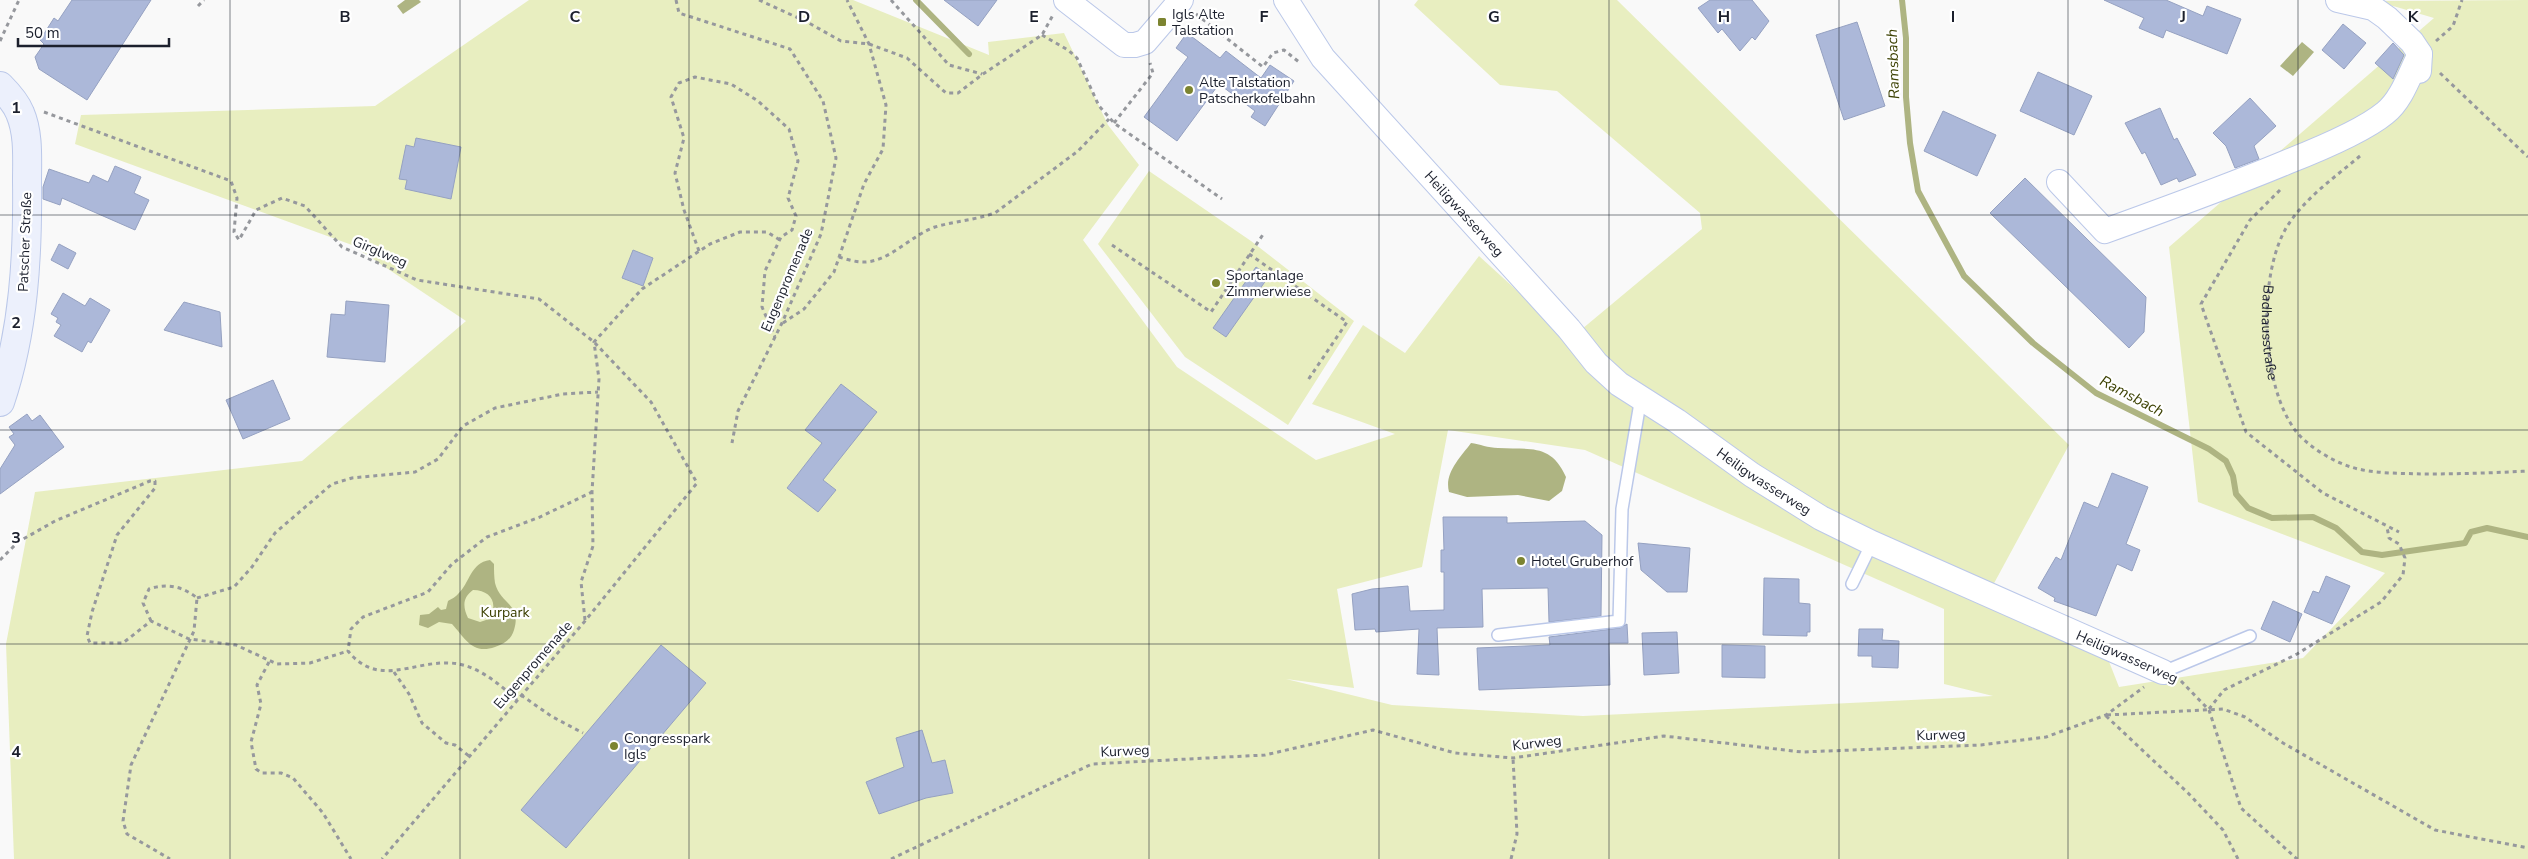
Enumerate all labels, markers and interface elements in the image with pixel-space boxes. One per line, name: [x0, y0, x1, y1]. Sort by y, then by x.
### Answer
place label: Igls Alte Talstation: [1172, 5, 1234, 40]
text: B: [339, 6, 351, 28]
text: C: [570, 6, 581, 28]
text: D: [798, 6, 810, 28]
text: E: [1029, 6, 1039, 28]
text: F: [1260, 6, 1269, 28]
text: G: [1488, 6, 1500, 28]
text: H: [1718, 6, 1730, 28]
text: I: [1951, 6, 1955, 28]
text: J: [2179, 6, 2186, 28]
text: K: [2408, 6, 2420, 28]
scale bar: [18, 15, 169, 47]
marker: Igls Alte Talstation: [1156, 16, 1168, 28]
text: 50 m: [25, 23, 60, 43]
water label: Ramsbach: [1882, 29, 1904, 99]
place label: Alte Talstation Patscherkofelbahn: [1199, 73, 1316, 108]
marker: Alte Talstation Patscherkofelbahn: [1183, 84, 1195, 96]
text: 1: [11, 97, 21, 119]
street label: Heiligwasserweg: [1420, 167, 1508, 261]
street label: Patscher Straße: [14, 192, 36, 292]
street label: Eugenpromenade: [757, 225, 817, 335]
street label: Girglweg: [350, 232, 410, 272]
place label: Sportanlage Zimmerwiese: [1226, 266, 1311, 301]
marker: Sportanlage Zimmerwiese: [1210, 277, 1222, 289]
street label: Badhausstraße: [2257, 284, 2283, 382]
text: 2: [11, 312, 21, 334]
water label: Ramsbach: [2096, 371, 2168, 421]
street label: Heiligwasserweg: [1713, 443, 1815, 519]
text: 3: [11, 527, 21, 549]
place label: Hotel Gruberhof: [1531, 552, 1634, 571]
marker: Hotel Gruberhof: [1515, 555, 1527, 567]
park label: Kurpark: [480, 603, 531, 622]
street label: Eugenpromenade: [489, 617, 577, 713]
street label: Heiligwasserweg: [2073, 626, 2181, 688]
street label: Kurweg: [1916, 725, 1966, 745]
place label: Congresspark Igls: [624, 729, 711, 764]
street label: Kurweg: [1511, 731, 1563, 755]
marker: Congresspark Igls: [608, 740, 620, 752]
street label: Kurweg: [1100, 740, 1150, 762]
text: 4: [11, 741, 21, 763]

